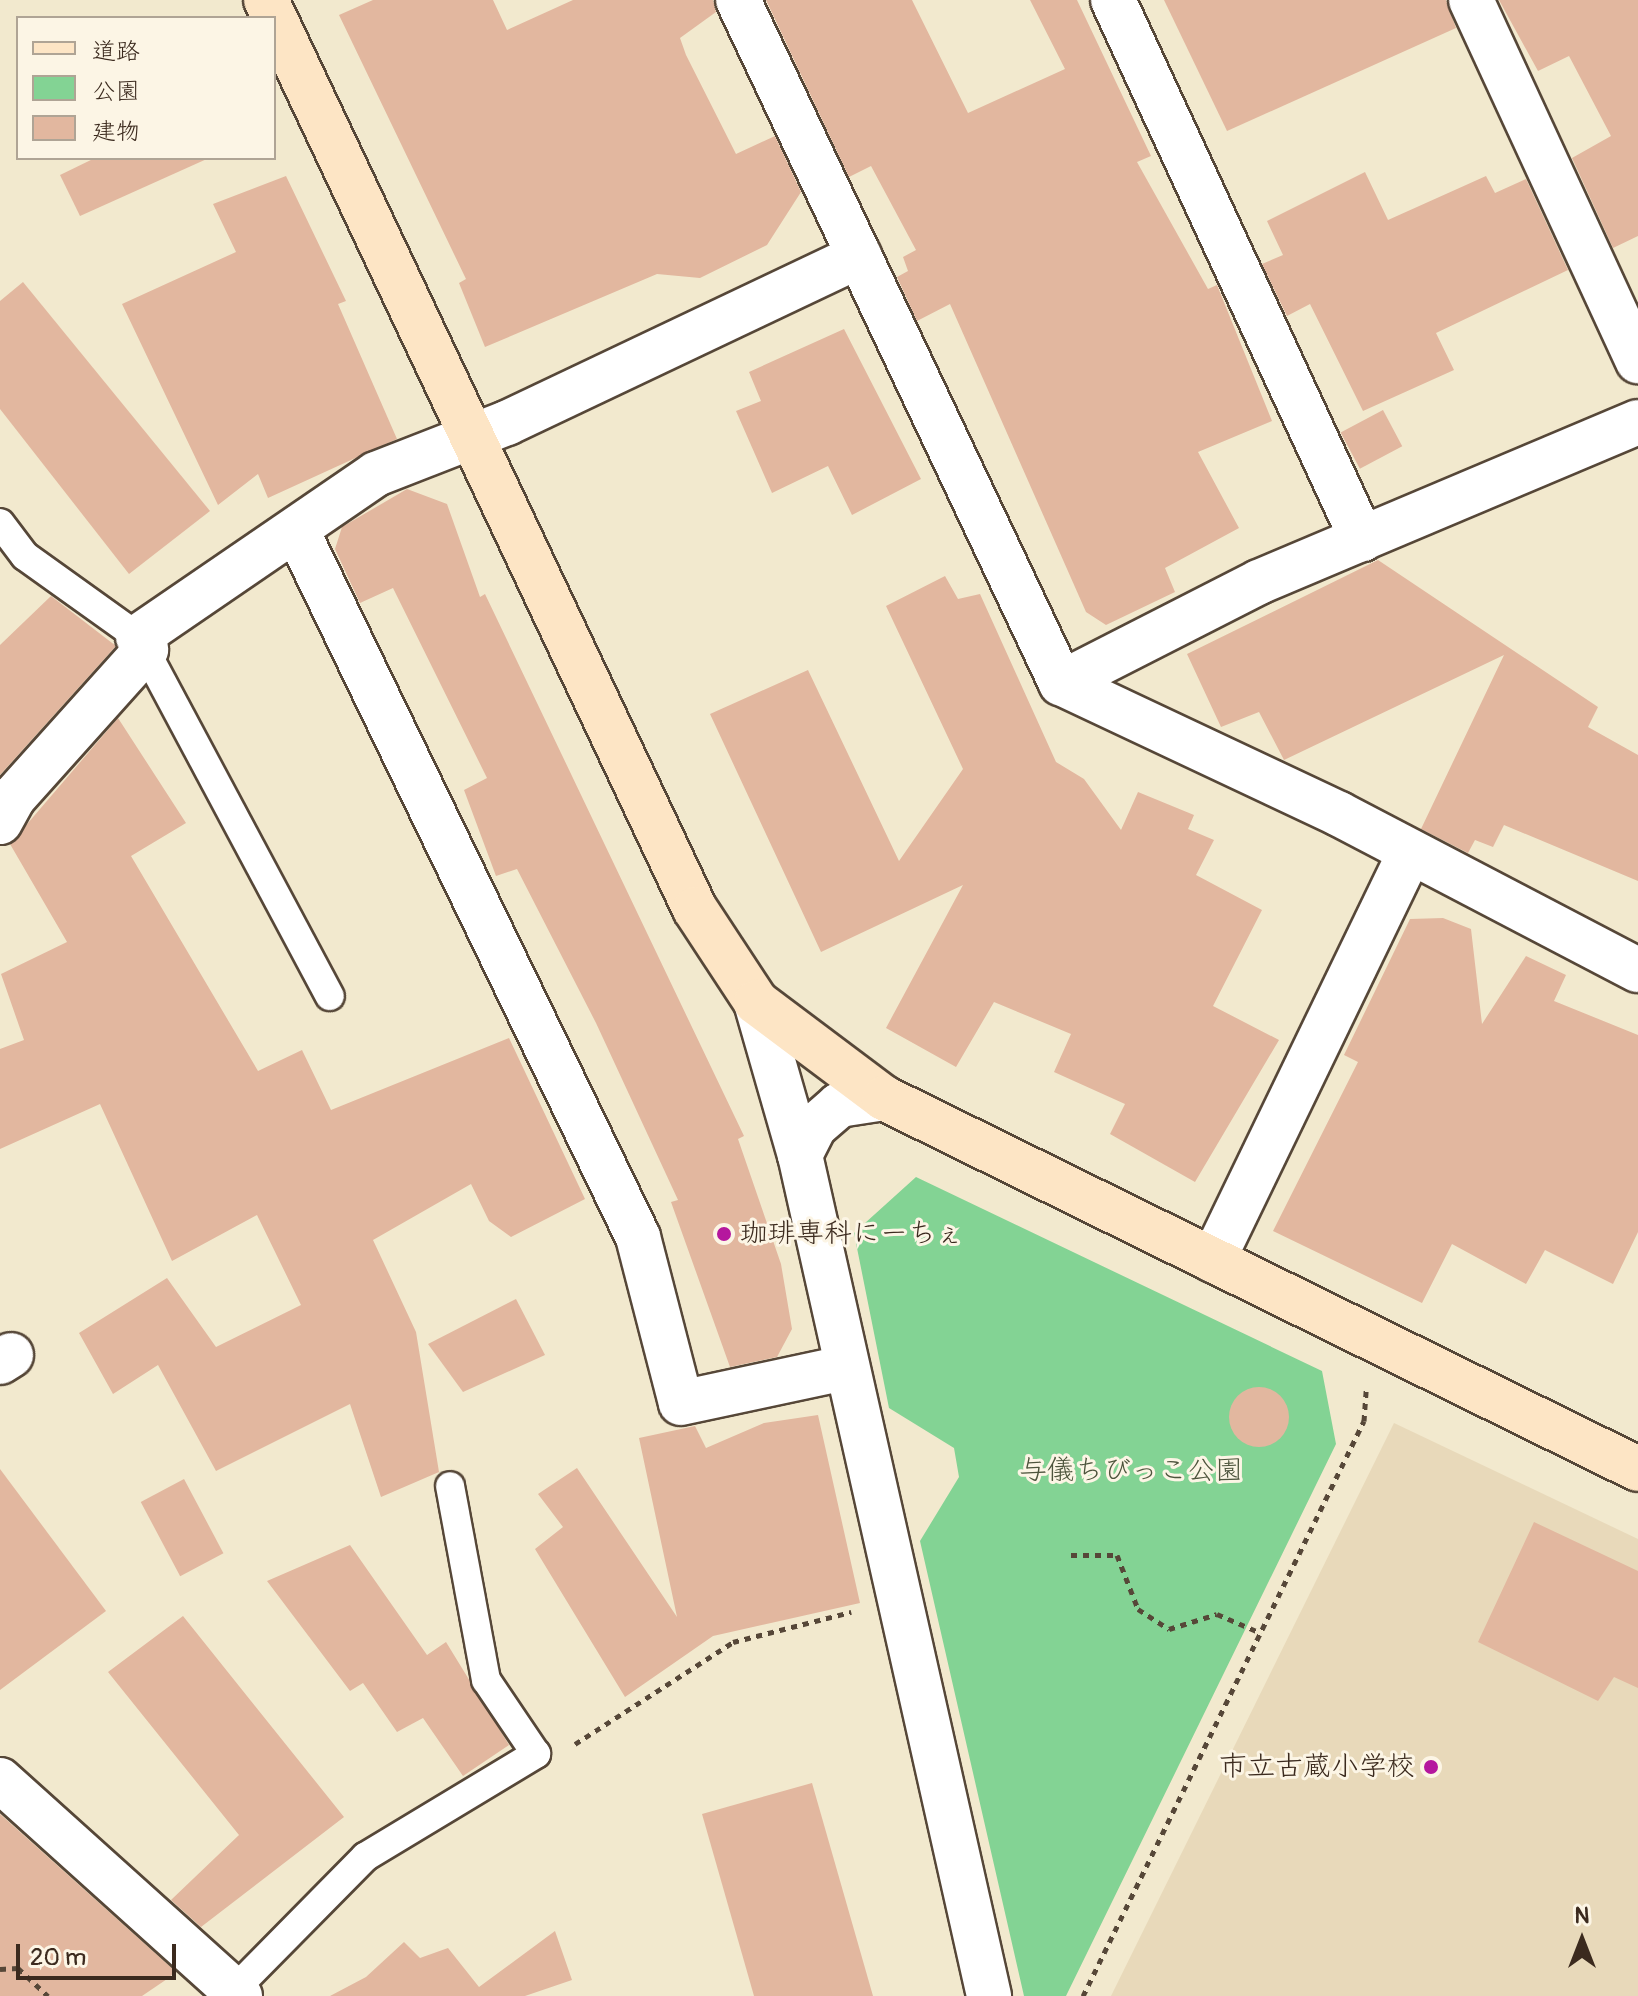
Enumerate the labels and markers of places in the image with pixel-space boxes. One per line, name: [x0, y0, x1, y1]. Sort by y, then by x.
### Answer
place label: 珈琲専科にーちぇ: [740, 1217, 964, 1251]
marker: 珈琲専科にーちぇ: [715, 1225, 733, 1243]
place label: 市立古蔵小学校: [1219, 1750, 1415, 1784]
marker: 市立古蔵小学校: [1422, 1758, 1440, 1776]

